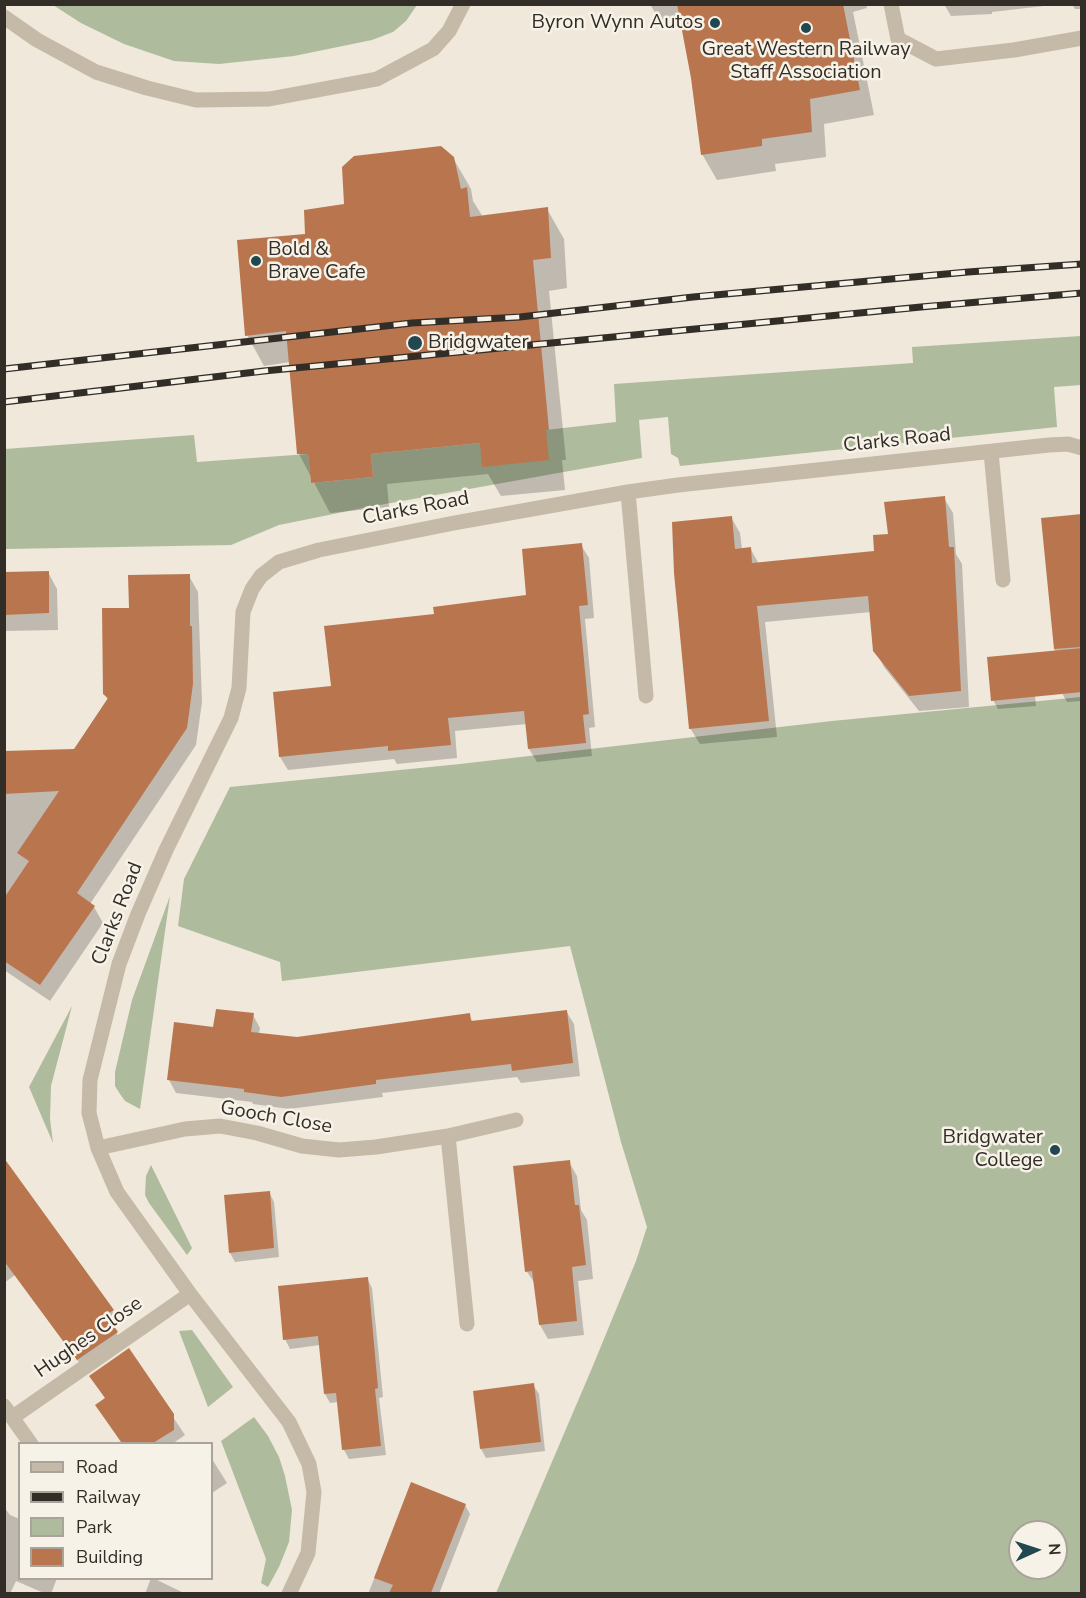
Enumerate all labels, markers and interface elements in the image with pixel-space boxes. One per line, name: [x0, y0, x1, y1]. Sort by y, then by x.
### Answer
place label: Byron Wynn Autos: [531, 11, 703, 35]
marker: Byron Wynn Autos: [708, 16, 722, 30]
marker: Great Western Railway Staff Association: [799, 21, 813, 35]
place label: Great Western Railway Staff Association: [702, 38, 910, 85]
place label: Bold & Brave Cafe: [268, 238, 366, 285]
marker: Bold & Brave Cafe: [249, 254, 263, 268]
place label: Bridgwater: [428, 331, 529, 355]
marker: Bridgwater: [406, 334, 424, 352]
street label: Clarks Road: [842, 423, 952, 459]
street label: Clarks Road: [361, 487, 471, 531]
street label: Clarks Road: [87, 859, 149, 969]
street label: Gooch Close: [218, 1096, 334, 1140]
place label: Bridgwater College: [942, 1126, 1043, 1173]
marker: Bridgwater College: [1048, 1143, 1062, 1157]
street label: Hughes Close: [31, 1292, 147, 1384]
legend: [18, 1442, 213, 1580]
text: Road: [76, 1455, 118, 1479]
text: Railway: [76, 1485, 141, 1509]
text: Park: [76, 1515, 112, 1539]
north arrow: [1008, 1520, 1068, 1580]
text: N: [1043, 1543, 1065, 1556]
text: Building: [76, 1545, 143, 1569]

